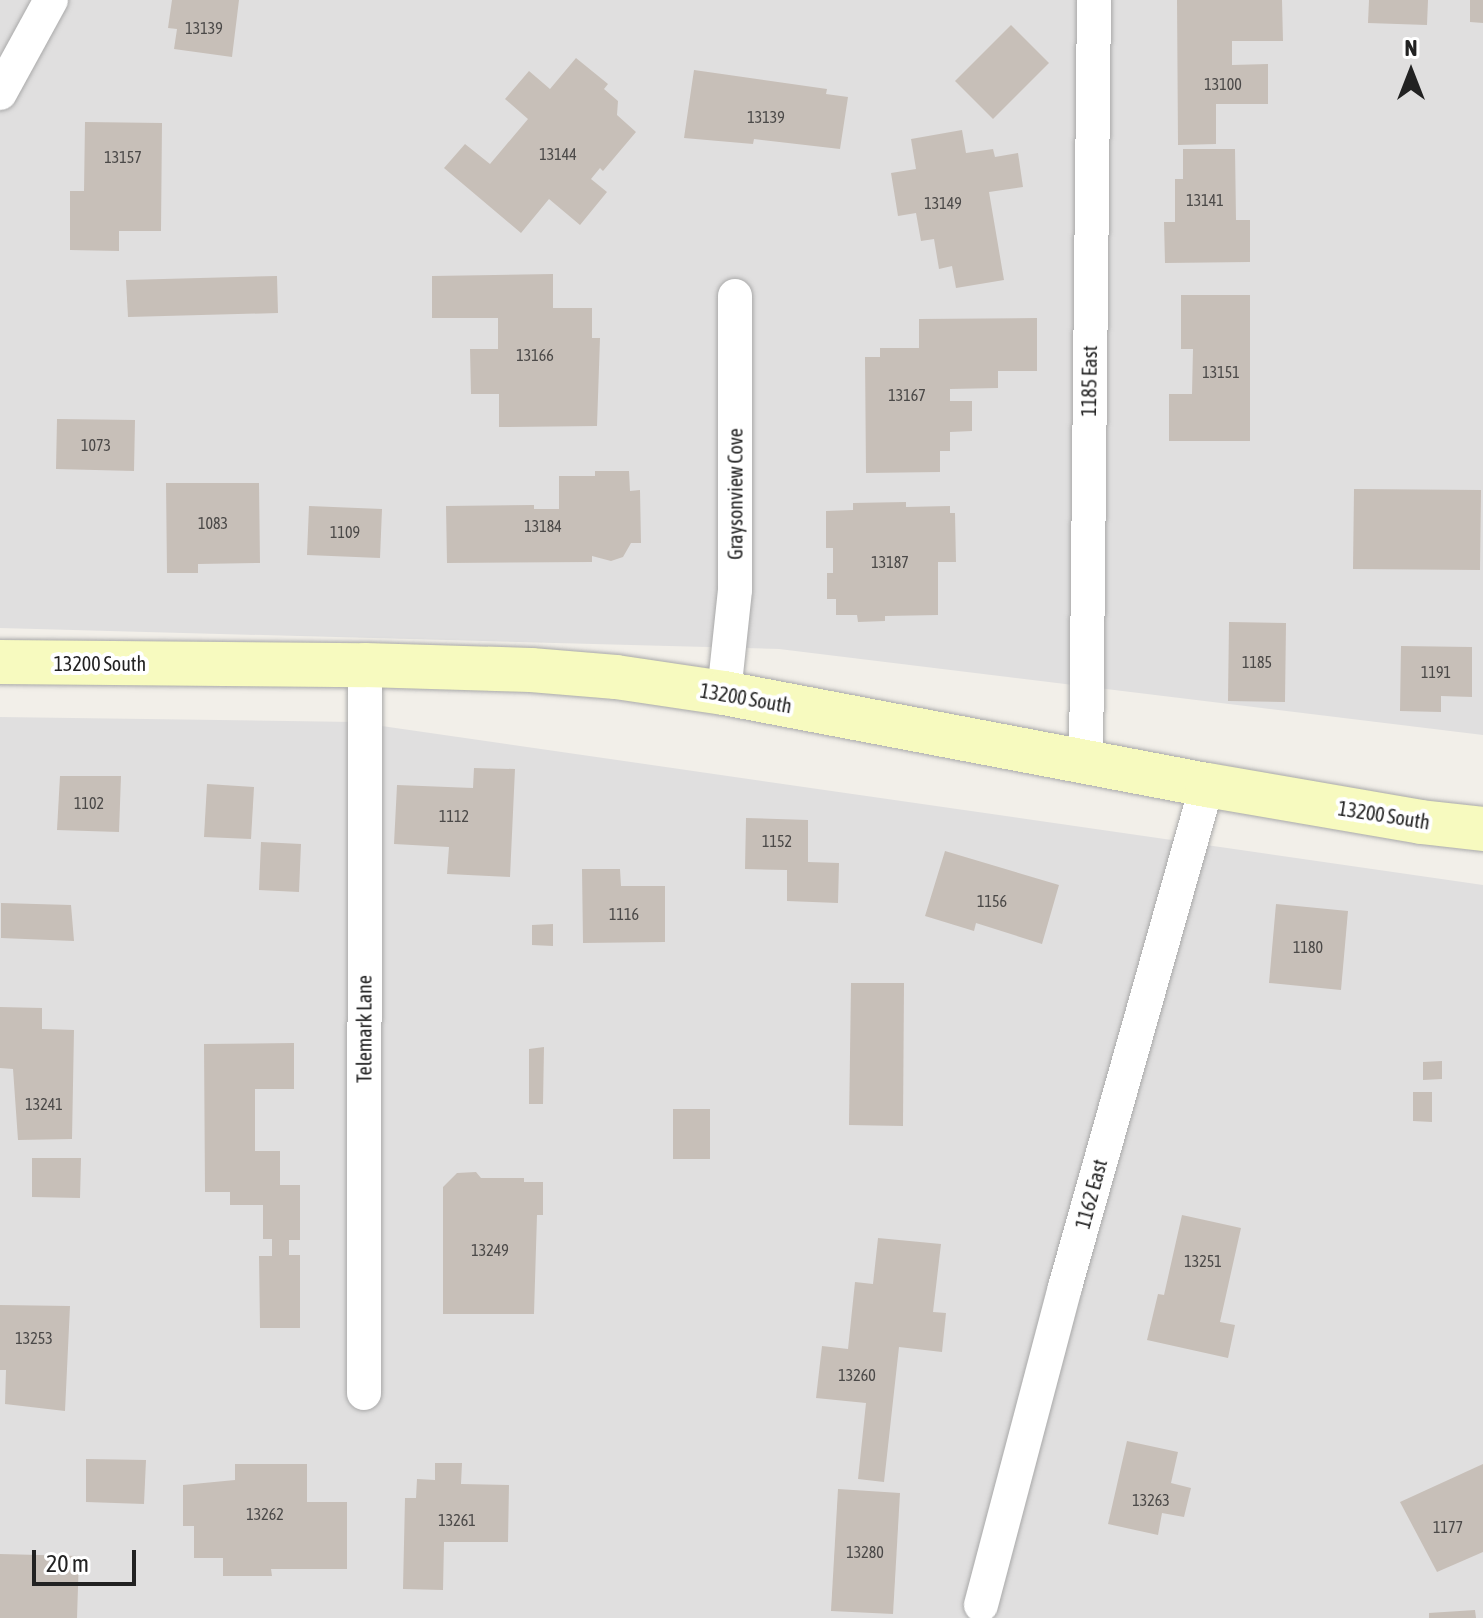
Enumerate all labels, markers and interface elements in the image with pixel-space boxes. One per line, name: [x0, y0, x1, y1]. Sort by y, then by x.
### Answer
house number: 13139: [185, 18, 223, 38]
north arrow: [1371, 32, 1451, 112]
text: N: [1405, 35, 1417, 61]
house number: 13100: [1204, 74, 1242, 94]
house number: 13139: [747, 107, 785, 127]
house number: 13144: [539, 144, 577, 164]
house number: 13157: [104, 147, 142, 167]
house number: 13141: [1186, 190, 1224, 210]
house number: 13149: [924, 193, 962, 213]
house number: 13166: [516, 345, 554, 365]
street label: 1185 East: [1076, 345, 1102, 417]
house number: 13151: [1202, 362, 1240, 382]
house number: 13167: [888, 385, 926, 405]
street label: Graysonview Cove: [723, 428, 747, 560]
house number: 1073: [81, 435, 111, 455]
house number: 1083: [198, 513, 228, 533]
house number: 13184: [524, 516, 562, 536]
house number: 1109: [330, 522, 360, 542]
house number: 13187: [871, 552, 909, 572]
street label: 13200 South: [54, 651, 146, 675]
house number: 1185: [1242, 652, 1272, 672]
house number: 1191: [1421, 662, 1451, 682]
street label: 13200 South: [698, 678, 794, 718]
house number: 1102: [74, 793, 104, 813]
street label: 13200 South: [1336, 796, 1432, 834]
house number: 1112: [439, 806, 469, 826]
house number: 1152: [762, 831, 792, 851]
house number: 1156: [977, 891, 1007, 911]
house number: 1116: [609, 904, 639, 924]
house number: 1180: [1293, 937, 1323, 957]
street label: Telemark Lane: [352, 975, 376, 1083]
house number: 13241: [25, 1094, 63, 1114]
street label: 1162 East: [1070, 1157, 1112, 1231]
house number: 13249: [471, 1240, 509, 1260]
house number: 13251: [1184, 1251, 1222, 1271]
house number: 13253: [15, 1328, 53, 1348]
house number: 13260: [838, 1365, 876, 1385]
house number: 13263: [1132, 1490, 1170, 1510]
house number: 13262: [246, 1504, 284, 1524]
house number: 13261: [438, 1510, 476, 1530]
house number: 1177: [1433, 1517, 1463, 1537]
scale bar: [36, 1534, 140, 1584]
house number: 13280: [846, 1542, 884, 1562]
text: 20 m: [46, 1550, 89, 1577]

